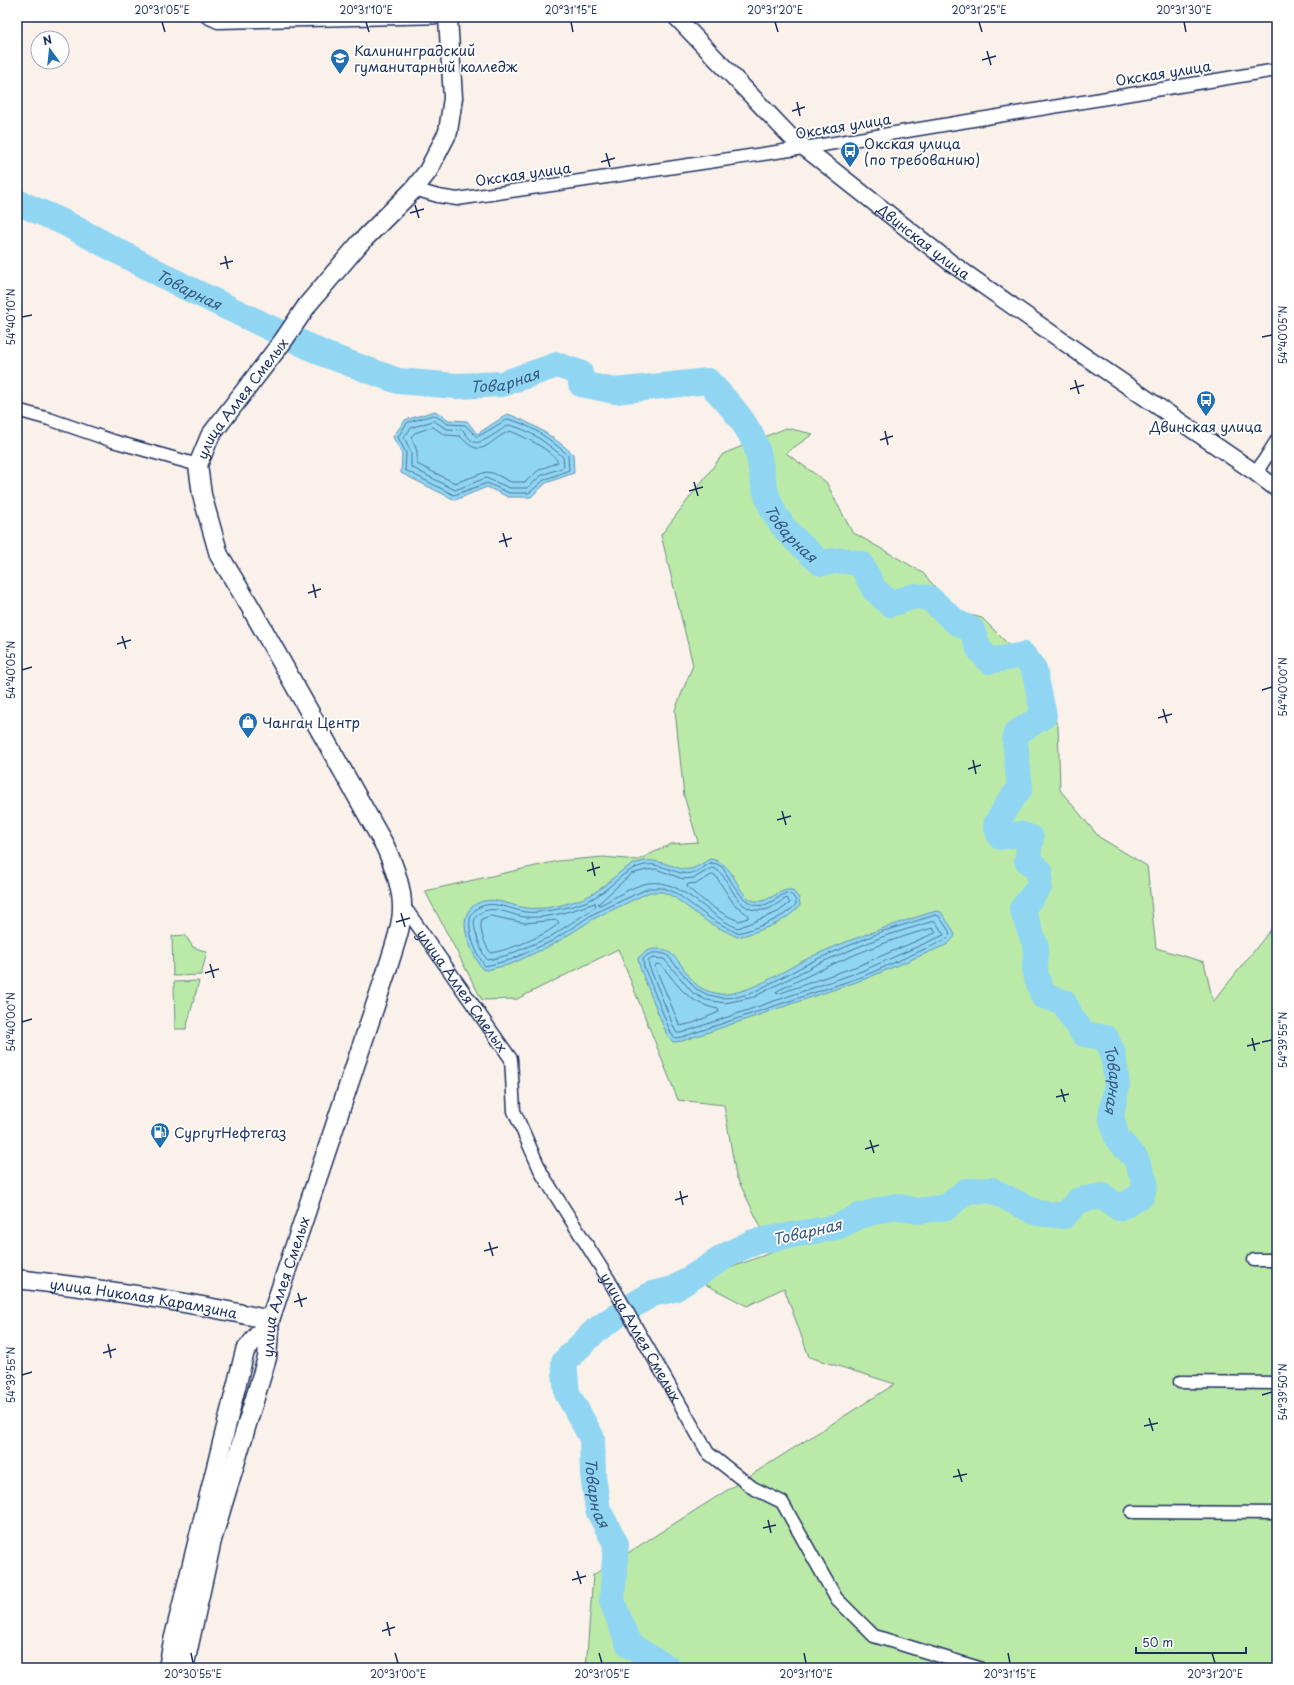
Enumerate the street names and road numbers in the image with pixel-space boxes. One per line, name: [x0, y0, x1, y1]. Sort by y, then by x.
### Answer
street label: Окская улица: [1114, 55, 1213, 91]
street label: Окская улица: [794, 108, 893, 144]
street label: Окская улица: [474, 157, 572, 191]
street label: Двинская улица: [872, 198, 975, 284]
street label: улица Аллея Смелых: [191, 333, 293, 462]
street label: улица Аллея Смелых: [412, 924, 513, 1056]
street label: улица Аллея Смелых: [257, 1214, 314, 1358]
street label: улица Аллея Смелых: [596, 1268, 687, 1405]
street label: улица Николая Карамзина: [49, 1273, 239, 1323]

